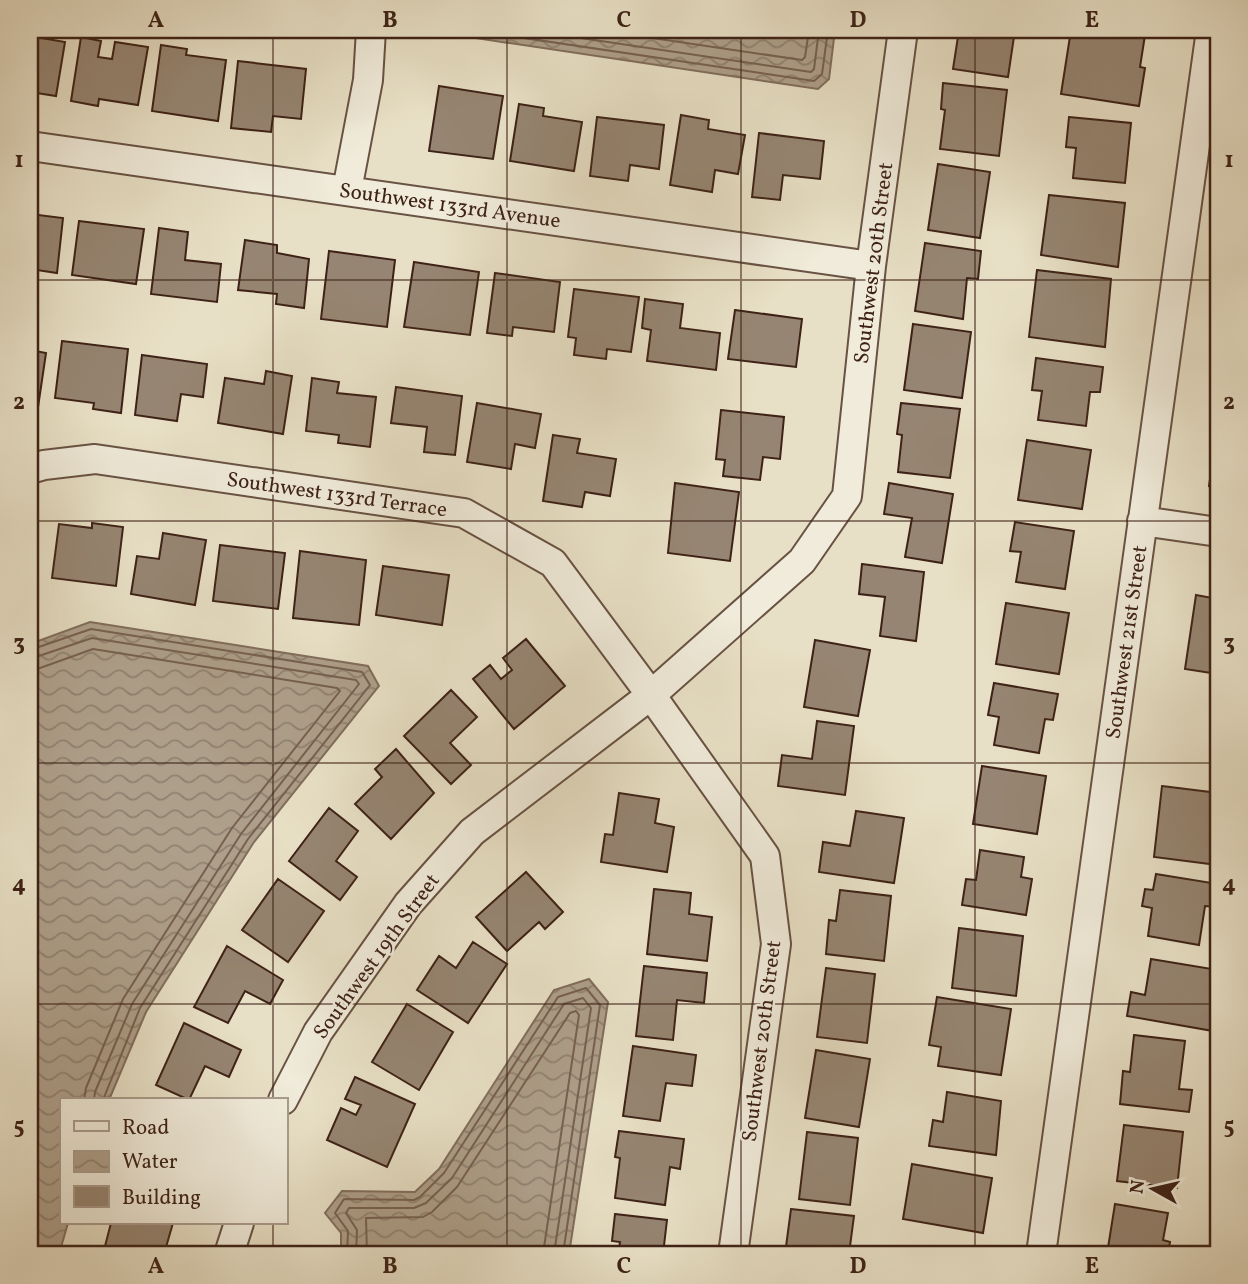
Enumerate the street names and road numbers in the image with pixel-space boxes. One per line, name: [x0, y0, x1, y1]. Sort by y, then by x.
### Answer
street label: Southwest 20th Street: [848, 161, 901, 366]
street label: Southwest 133rd Avenue: [337, 177, 562, 236]
street label: Southwest 133rd Terrace: [225, 466, 449, 525]
street label: Southwest 21st Street: [1100, 544, 1155, 741]
street label: Southwest 19th Street: [307, 868, 447, 1046]
street label: Southwest 20th Street: [736, 939, 789, 1144]

